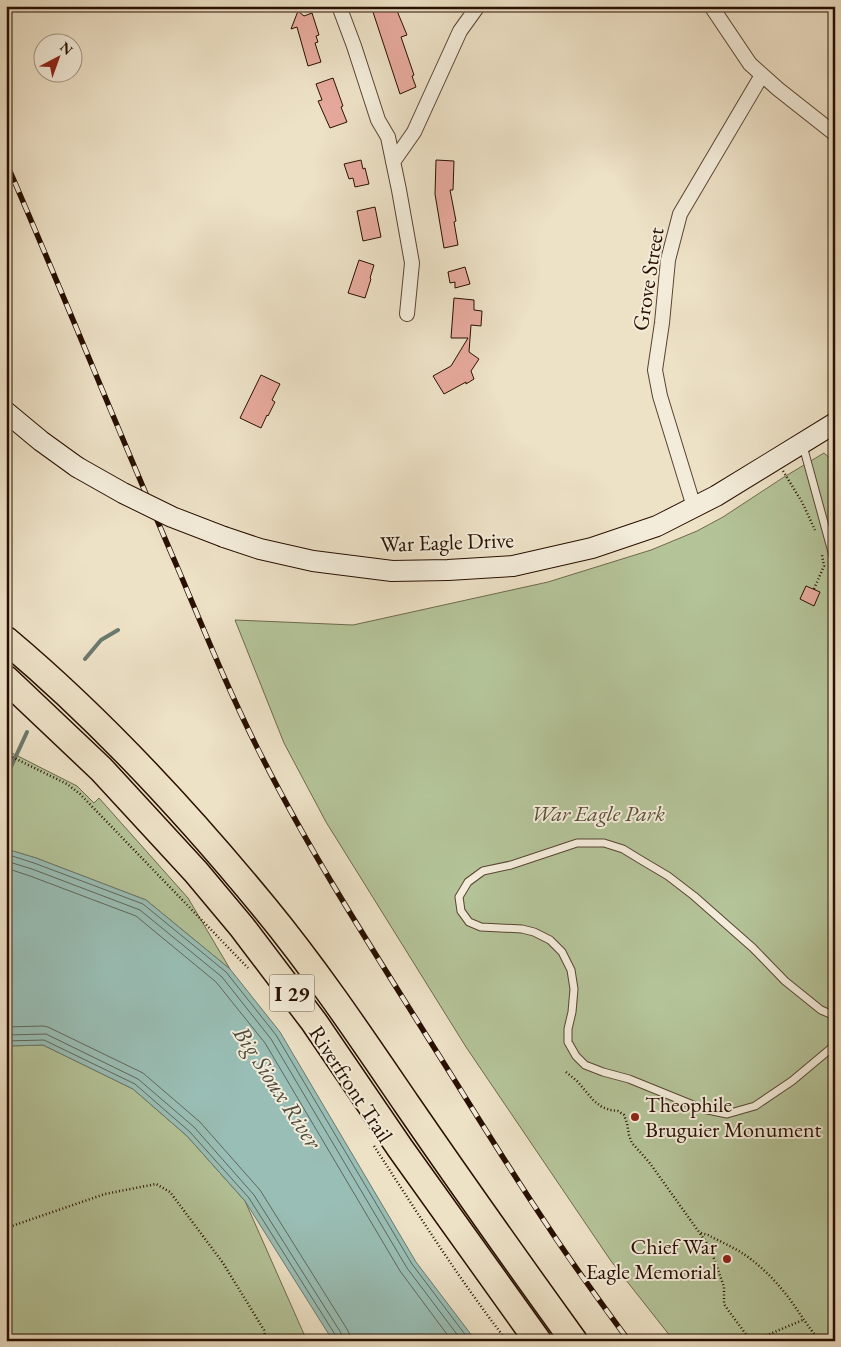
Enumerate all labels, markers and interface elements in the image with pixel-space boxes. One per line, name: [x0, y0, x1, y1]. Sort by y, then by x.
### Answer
north arrow: [32, 32, 82, 82]
text: N: [56, 38, 77, 59]
street label: Grove Street: [626, 225, 670, 333]
street label: War Eagle Drive: [380, 525, 515, 559]
park label: War Eagle Park: [531, 799, 665, 828]
road number: I 29: [270, 974, 314, 1011]
water label: Big Sioux River: [226, 1019, 330, 1156]
street label: Riverfront Trail: [302, 1020, 400, 1148]
place label: Theophile Bruguier Monument: [645, 1090, 822, 1144]
marker: Theophile Bruguier Monument: [629, 1111, 641, 1123]
place label: Chief War Eagle Memorial: [586, 1232, 718, 1286]
marker: Chief War Eagle Memorial: [721, 1253, 733, 1265]

